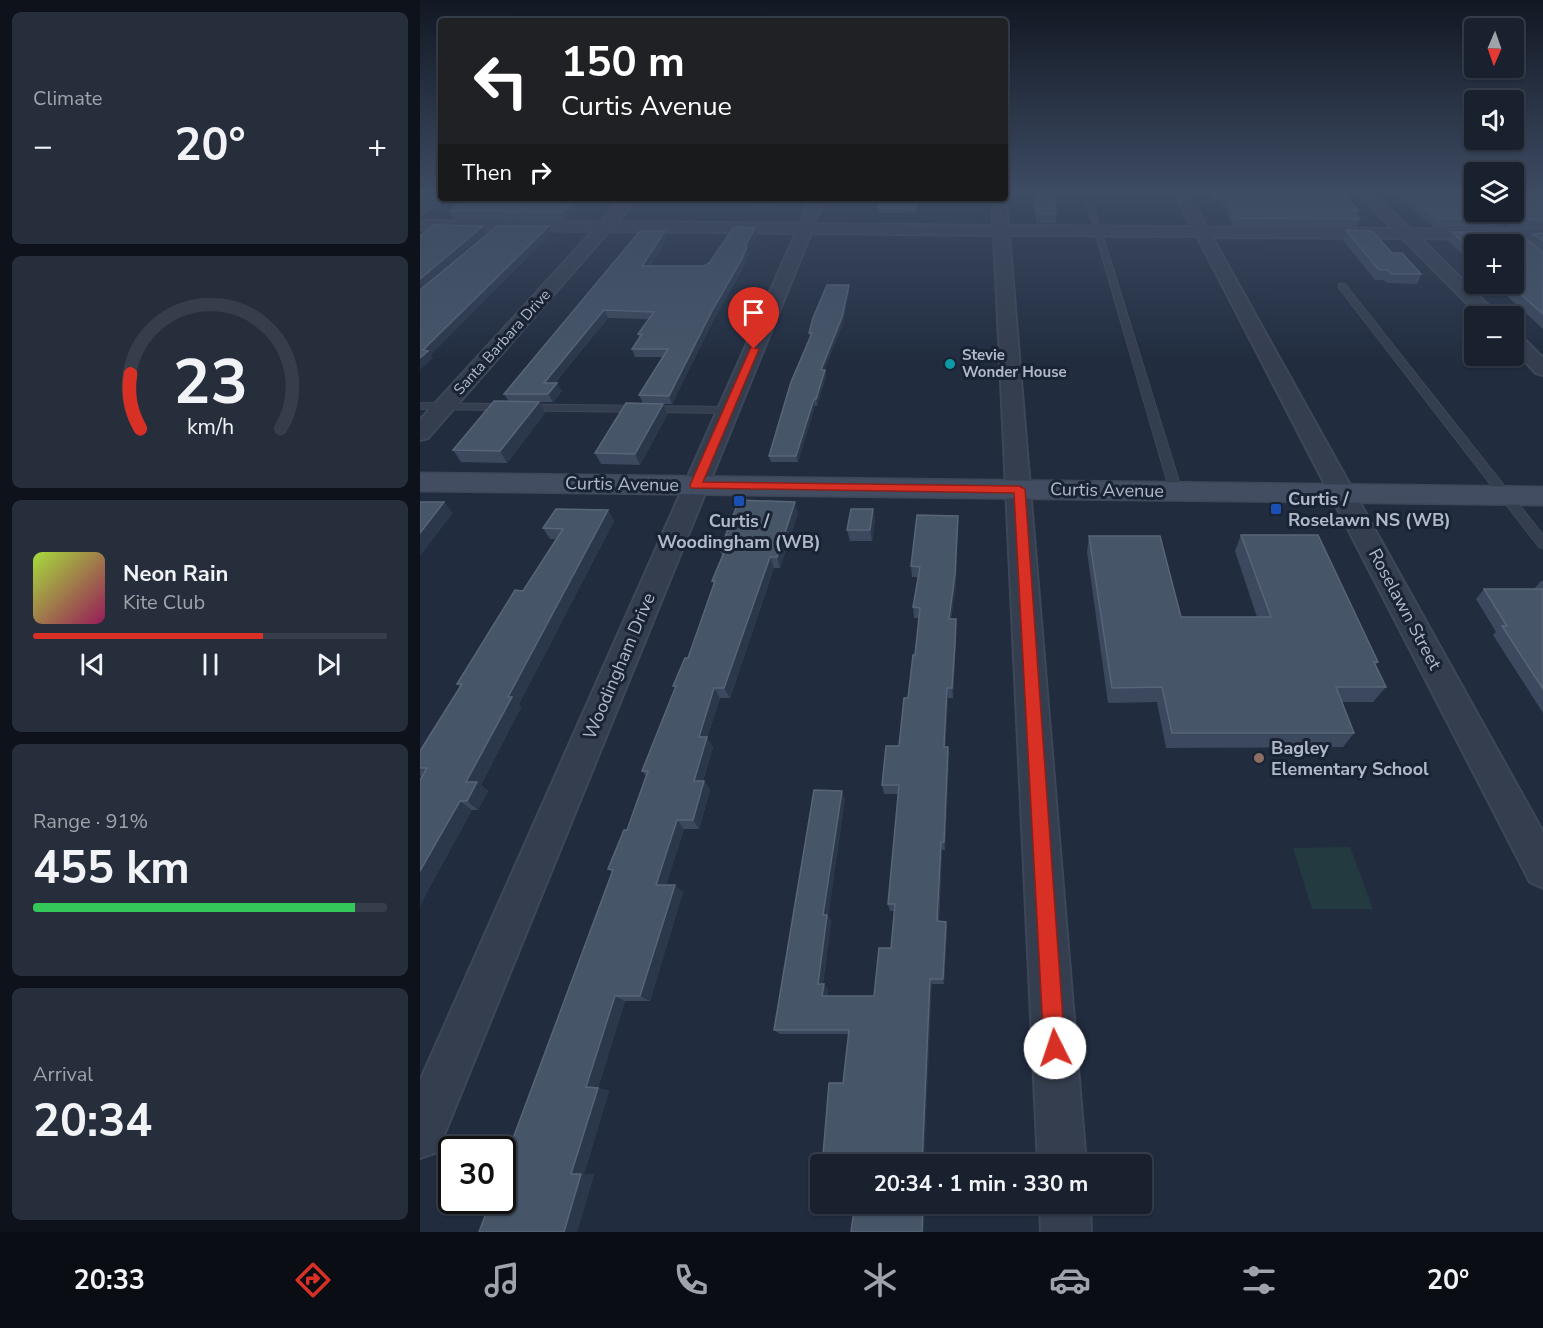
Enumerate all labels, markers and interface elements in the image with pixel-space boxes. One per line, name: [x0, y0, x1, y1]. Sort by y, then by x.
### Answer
north arrow: [1464, 18, 1524, 78]
map controls: [1464, 18, 1524, 366]
text: 150 m: [561, 34, 685, 91]
icon: left: [462, 42, 540, 120]
text: Climate: [33, 85, 102, 112]
text: Curtis Avenue: [561, 88, 732, 125]
button: sound: [1464, 90, 1524, 150]
text: 20°: [174, 115, 246, 176]
text: −: [33, 124, 53, 169]
text: +: [367, 124, 387, 169]
icon: right: [524, 156, 557, 189]
text: Then: [462, 158, 512, 188]
button: layers: [1464, 162, 1524, 222]
button: +: [1464, 234, 1524, 294]
street label: Santa Barbara Drive: [449, 285, 555, 399]
pin: [728, 287, 779, 349]
icon: arrive: [737, 296, 770, 329]
button: −: [1464, 306, 1524, 366]
text: 23: [173, 340, 247, 425]
place label: Stevie Wonder House: [962, 345, 1067, 382]
marker: Stevie Wonder House: [943, 357, 957, 371]
text: km/h: [186, 412, 234, 442]
street label: Curtis Avenue: [565, 471, 679, 497]
street label: Curtis Avenue: [1050, 477, 1164, 503]
place label: Curtis / Roselawn NS (WB): [1288, 487, 1451, 532]
marker: Curtis / Woodingham (WB): [732, 494, 746, 508]
marker: Curtis / Roselawn NS (WB): [1269, 502, 1283, 516]
place label: Curtis / Woodingham (WB): [657, 509, 821, 554]
street label: Roselawn Street: [1363, 544, 1447, 674]
text: Neon Rain: [123, 559, 228, 589]
text: Kite Club: [123, 589, 205, 616]
street label: Woodingham Drive: [577, 589, 661, 743]
icon: previous: [76, 648, 109, 681]
icon: pause: [194, 648, 227, 681]
icon: next: [312, 648, 345, 681]
place label: Bagley Elementary School: [1271, 736, 1429, 781]
marker: Bagley Elementary School: [1252, 751, 1266, 765]
text: Range · 91%: [33, 808, 148, 835]
text: 455 km: [33, 838, 190, 899]
position arrow: [1023, 1016, 1087, 1080]
text: Arrival: [33, 1061, 93, 1088]
text: 20:34: [33, 1091, 152, 1152]
speed limit sign: 30: [438, 1136, 516, 1214]
text: 20:34 · 1 min · 330 m: [874, 1169, 1088, 1199]
icon: directions: [292, 1259, 334, 1301]
icon: music: [481, 1259, 523, 1301]
icon: phone: [670, 1259, 712, 1301]
icon: climate: [859, 1259, 901, 1301]
icon: car: [1049, 1259, 1091, 1301]
icon: filters: [1238, 1259, 1280, 1301]
text: 20:33: [74, 1262, 145, 1299]
text: 20°: [1427, 1262, 1469, 1299]

